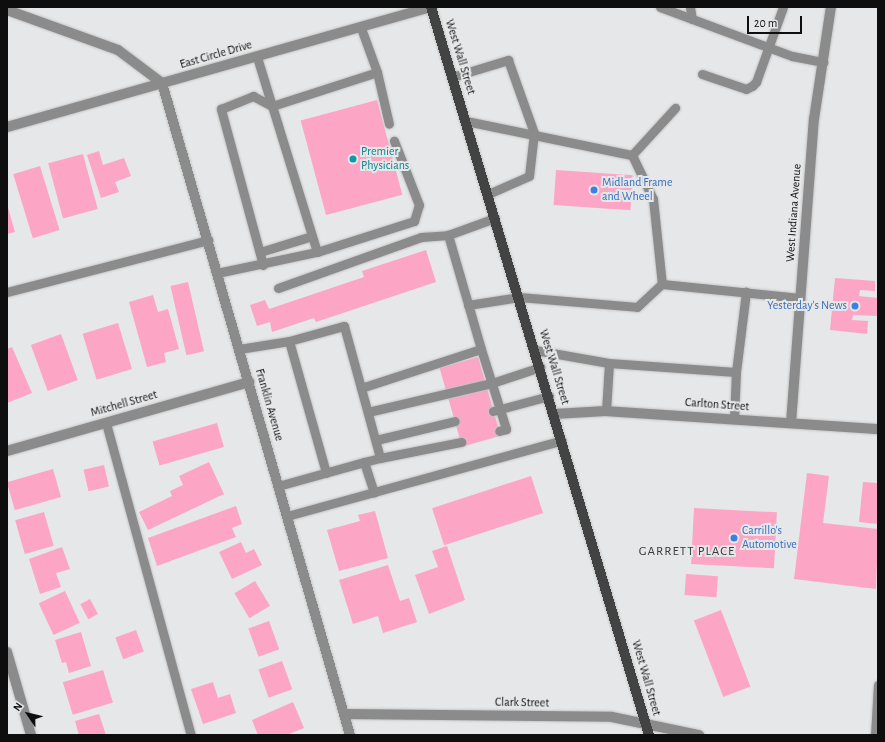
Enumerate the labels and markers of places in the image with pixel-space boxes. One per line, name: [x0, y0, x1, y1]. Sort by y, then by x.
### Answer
place label: Premier Physicians: [361, 145, 409, 173]
marker: Premier Physicians: [348, 154, 358, 164]
place label: Midland Frame and Wheel: [602, 176, 672, 204]
marker: Midland Frame and Wheel: [589, 185, 599, 195]
place label: Yesterday's News: [767, 299, 847, 313]
marker: Yesterday's News: [850, 301, 860, 311]
place label: Carrillo's Automotive: [742, 524, 797, 552]
marker: Carrillo's Automotive: [729, 533, 739, 543]

